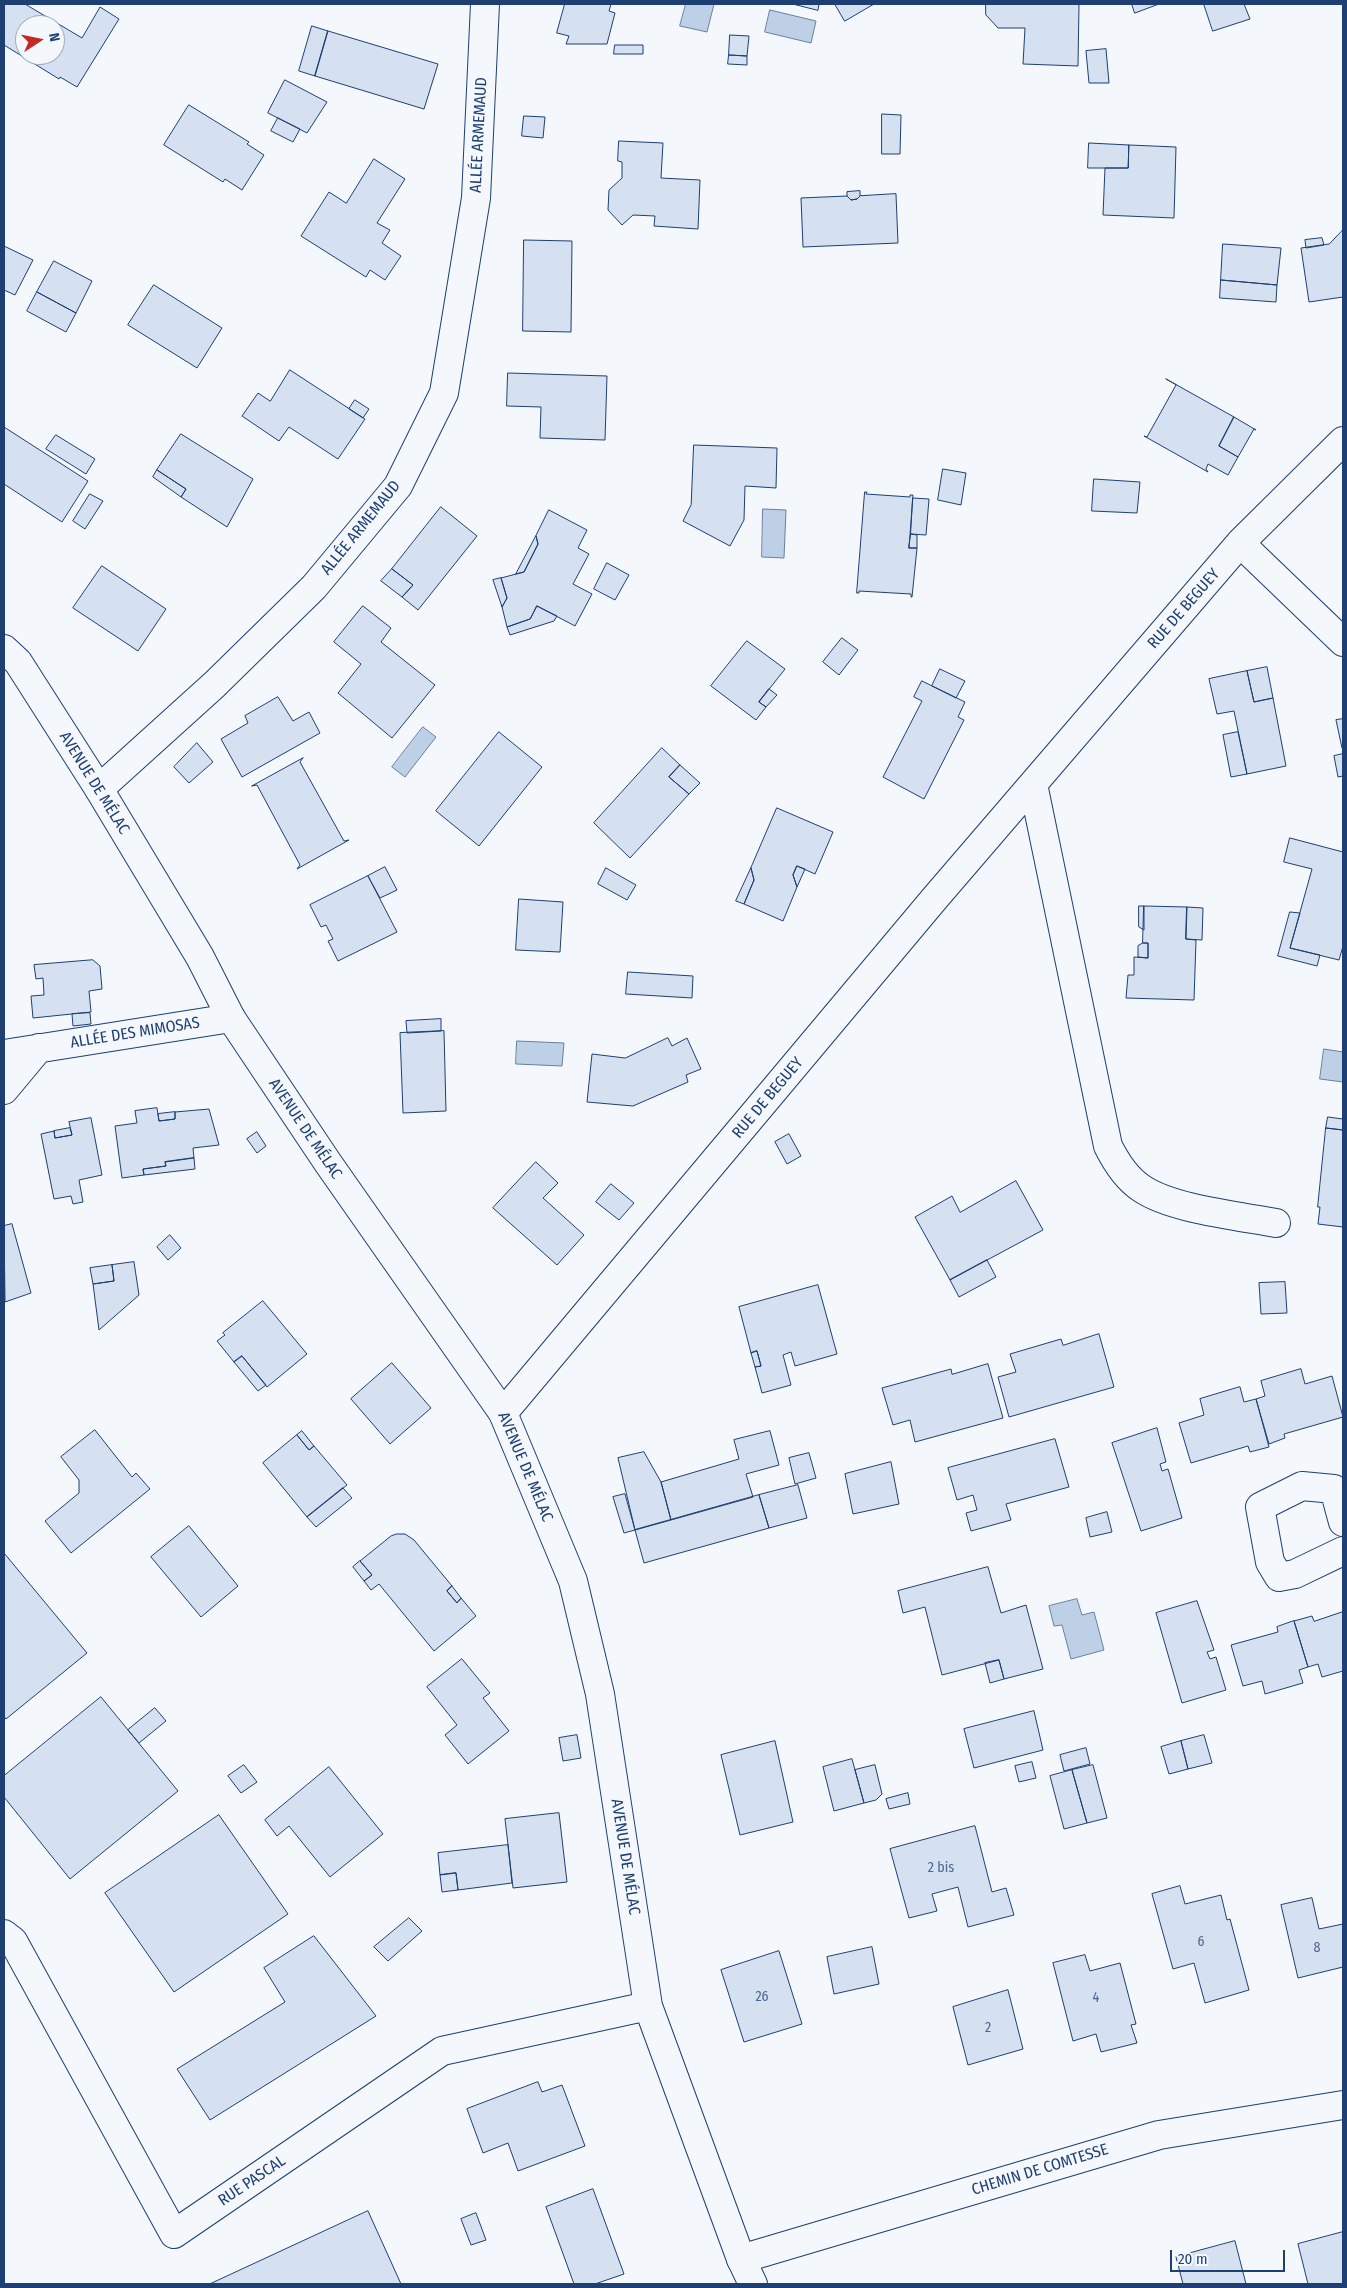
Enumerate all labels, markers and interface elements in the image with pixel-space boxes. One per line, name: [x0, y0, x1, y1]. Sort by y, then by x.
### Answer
north arrow: [15, 15, 65, 65]
text: N: [45, 31, 63, 43]
street label: ALLÉE ARMEMAUD: [466, 77, 492, 193]
street label: ALLÉE ARMEMAUD: [317, 477, 405, 579]
street label: RUE DE BEGUEY: [1144, 565, 1224, 653]
street label: AVENUE DE MÉLAC: [55, 728, 133, 838]
street label: ALLÉE DES MIMOSAS: [69, 1013, 201, 1053]
street label: RUE DE BEGUEY: [729, 1054, 807, 1142]
street label: AVENUE DE MÉLAC: [264, 1075, 346, 1183]
street label: AVENUE DE MÉLAC: [493, 1409, 557, 1525]
street label: AVENUE DE MÉLAC: [606, 1798, 644, 1916]
house number: 2 bis: [928, 1860, 954, 1876]
house number: 6: [1198, 1934, 1204, 1950]
house number: 8: [1314, 1940, 1320, 1956]
house number: 26: [755, 1989, 769, 2005]
house number: 4: [1093, 1990, 1099, 2006]
house number: 2: [985, 2020, 991, 2036]
street label: CHEMIN DE COMTESSE: [969, 2140, 1111, 2200]
street label: RUE PASCAL: [215, 2152, 289, 2210]
scale bar: [1172, 2240, 1287, 2272]
text: 20 m: [1178, 2250, 1208, 2268]

